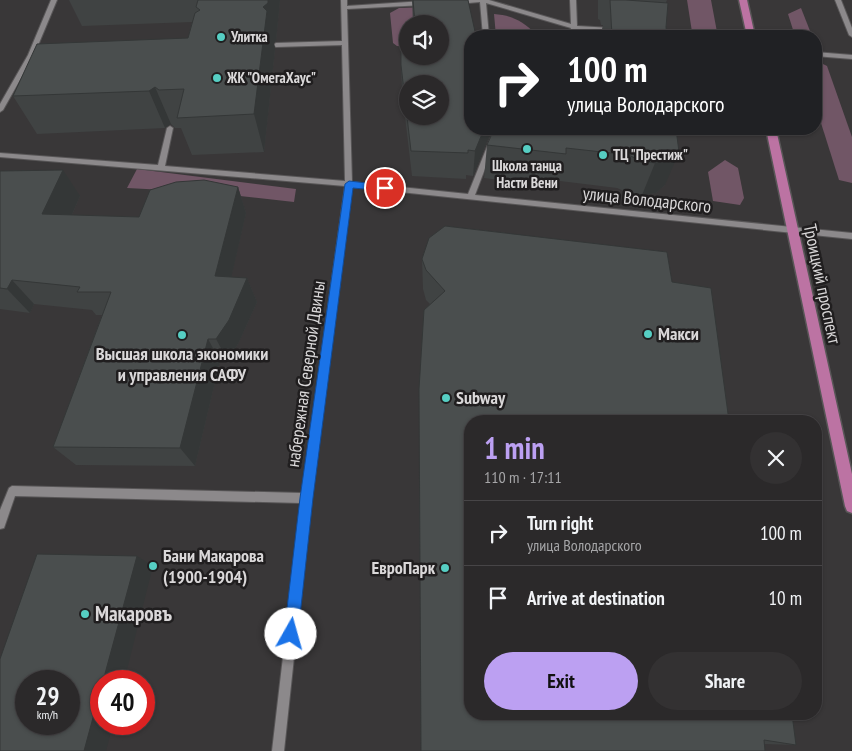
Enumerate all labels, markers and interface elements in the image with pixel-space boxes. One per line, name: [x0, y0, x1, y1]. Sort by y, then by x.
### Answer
map controls: [399, 15, 449, 125]
button: sound: [399, 15, 449, 65]
place label: Улитка: [230, 27, 268, 46]
marker: Улитка: [215, 31, 227, 43]
text: 100 m: [567, 46, 648, 92]
icon: right: [484, 50, 549, 115]
place label: ЖК "ОмегаХаус": [226, 68, 316, 87]
marker: ЖК "ОмегаХаус": [211, 72, 223, 84]
button: layers: [399, 75, 449, 125]
text: улица Володарского: [567, 90, 725, 118]
marker: Школа танца Насти Вени: [521, 143, 533, 155]
place label: ТЦ "Престиж": [613, 145, 688, 164]
marker: ТЦ "Престиж": [597, 149, 609, 161]
place label: Школа танца Насти Вени: [492, 156, 562, 192]
pin: [364, 167, 406, 209]
icon: arrive: [371, 174, 399, 202]
street label: улица Володарского: [582, 181, 713, 218]
street label: Троицкий проспект: [799, 222, 846, 346]
street label: набережная Северной Двины: [281, 279, 330, 469]
place label: Макси: [658, 322, 699, 345]
marker: Макси: [642, 328, 654, 340]
marker: Высшая школа экономики и управления САФУ: [176, 329, 188, 341]
place label: Высшая школа экономики и управления САФУ: [96, 342, 268, 386]
place label: Subway: [456, 386, 506, 409]
marker: Subway: [440, 392, 452, 404]
text: 1 min: [484, 428, 545, 467]
button: close: [750, 432, 802, 484]
text: 110 m · 17:11: [484, 467, 562, 487]
text: Turn right: [527, 511, 593, 535]
icon: right: [484, 519, 512, 547]
text: 100 m: [760, 521, 802, 545]
text: улица Володарского: [527, 535, 642, 555]
place label: Бани Макарова (1900-1904): [163, 544, 264, 588]
place label: ЕвроПарк: [371, 556, 436, 579]
marker: Бани Макарова (1900-1904): [147, 560, 159, 572]
marker: ЕвроПарк: [439, 562, 451, 574]
icon: arrive: [484, 584, 512, 612]
text: Arrive at destination: [527, 586, 665, 610]
text: 10 m: [769, 586, 802, 610]
place label: Макаровъ: [95, 600, 172, 627]
position arrow: [264, 607, 316, 659]
marker: Макаровъ: [79, 608, 91, 620]
button: Exit: [484, 652, 638, 710]
button: Share: [648, 652, 802, 710]
speed limit sign: 40: [90, 670, 155, 735]
text: 29: [36, 680, 59, 712]
text: km/h: [37, 707, 58, 722]

